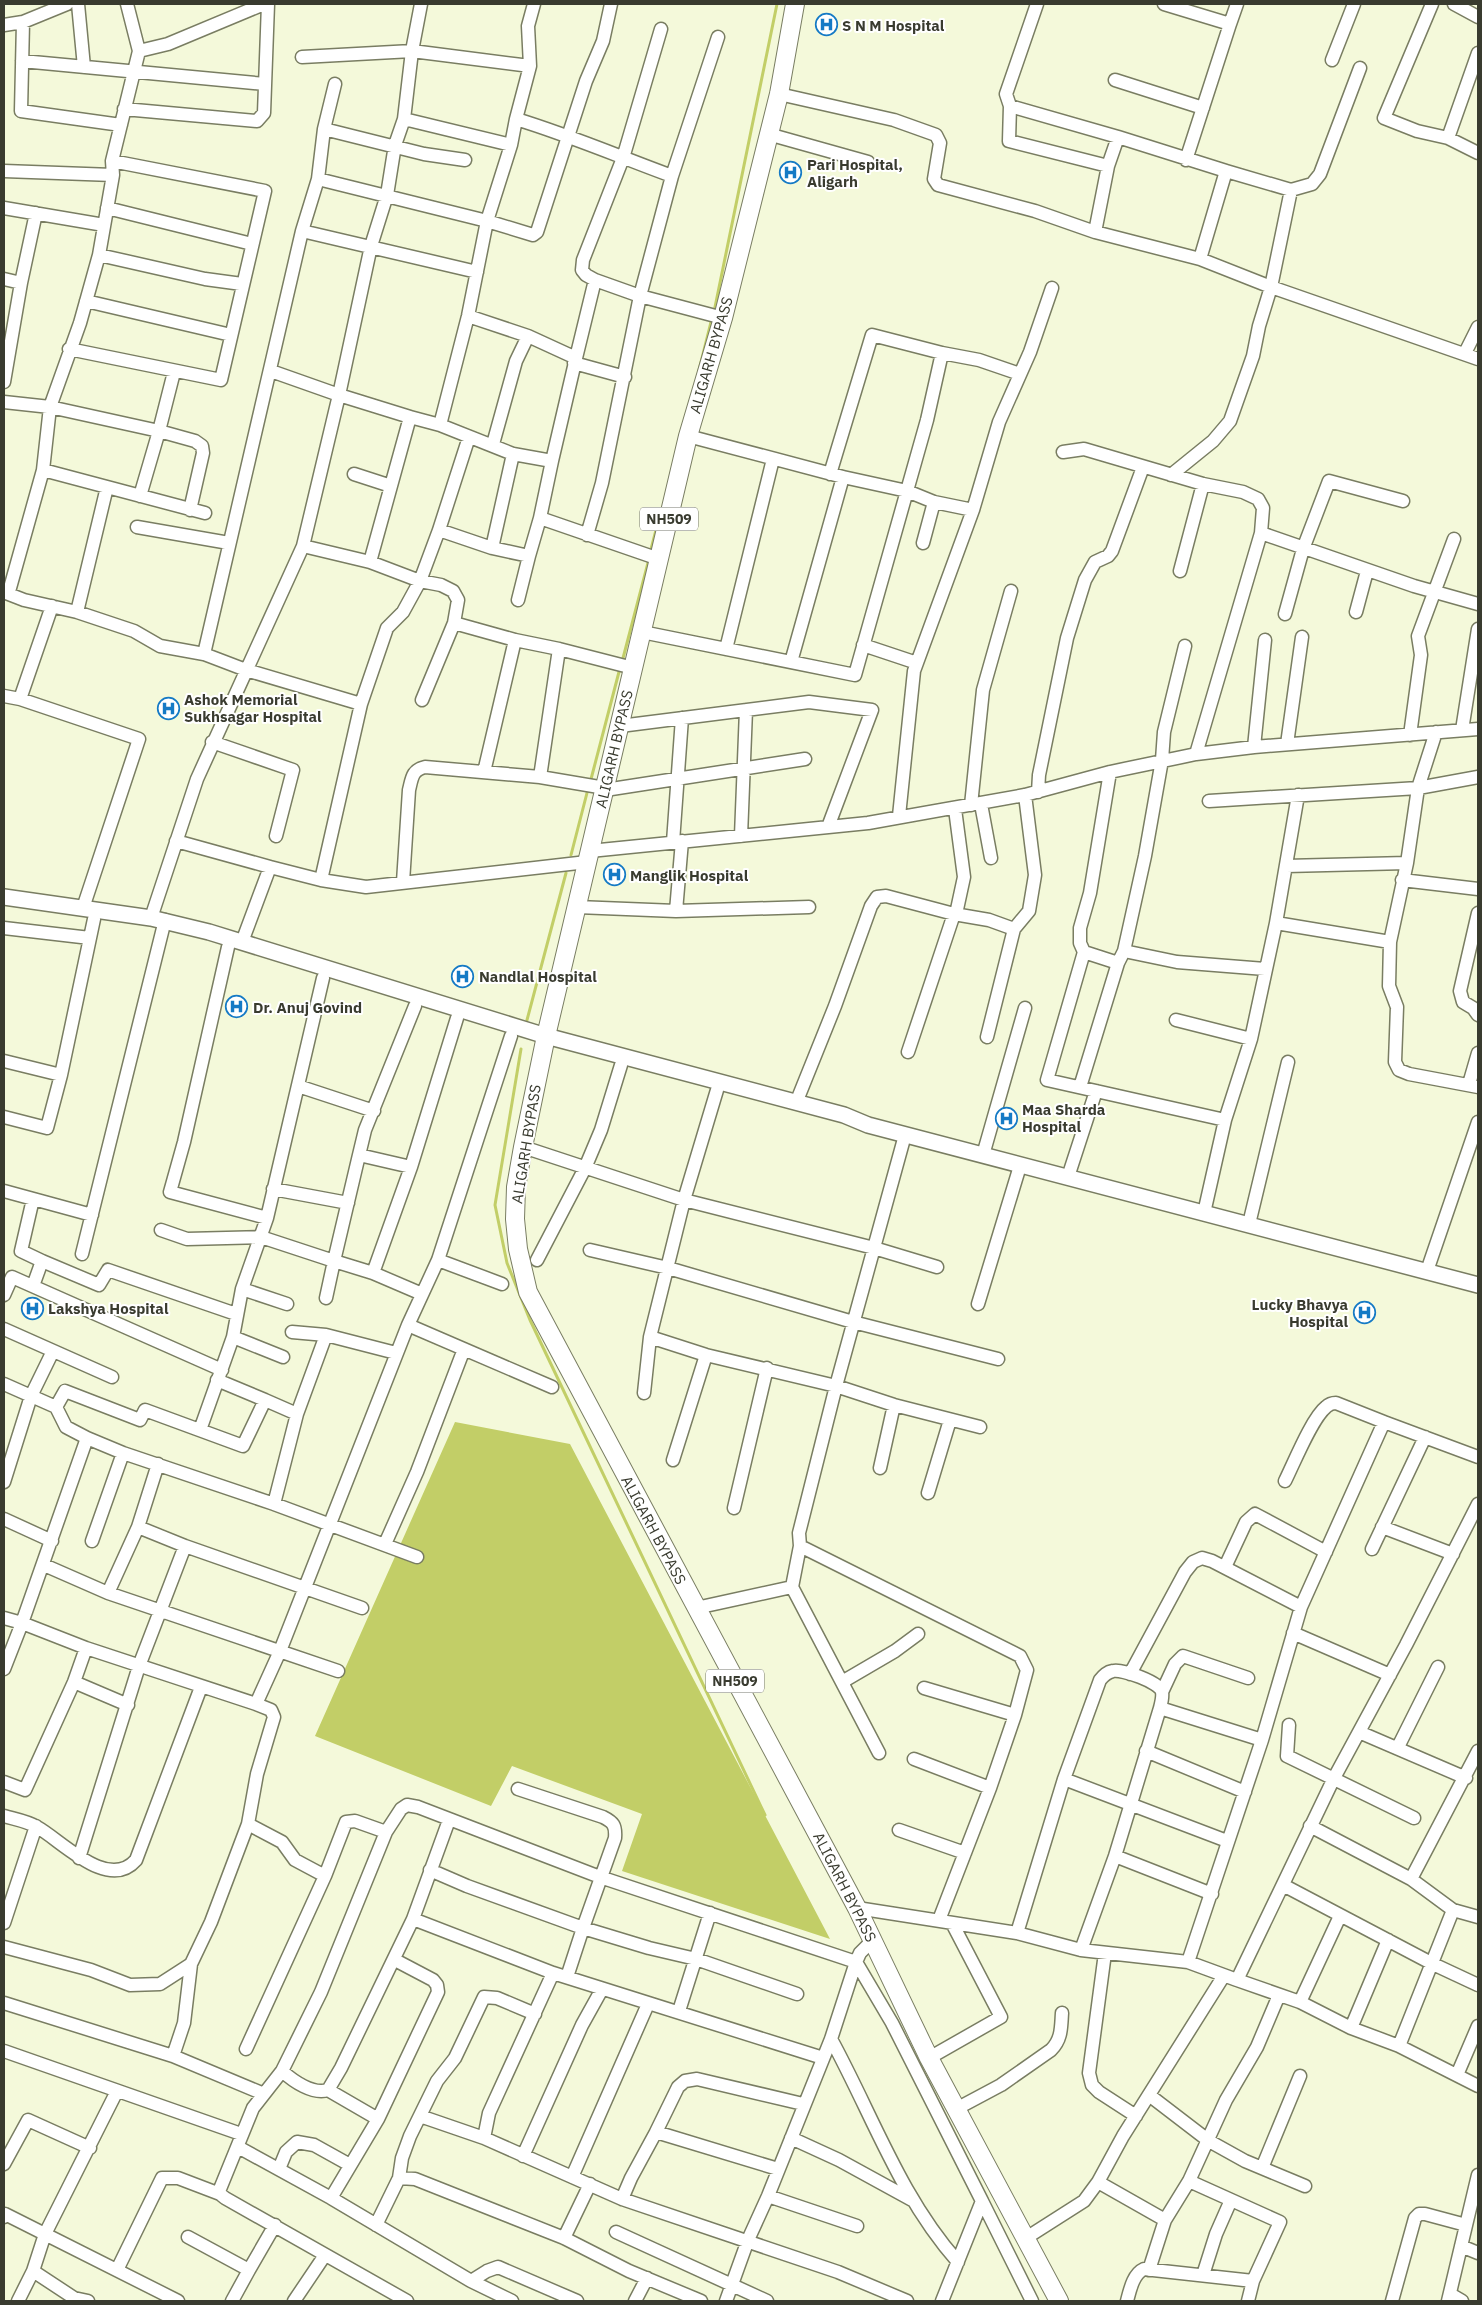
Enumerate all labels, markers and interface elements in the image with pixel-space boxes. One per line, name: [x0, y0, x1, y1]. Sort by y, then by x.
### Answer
hospital icon: S N M Hospital: [814, 13, 838, 37]
place label: S N M Hospital: [842, 16, 945, 35]
place label: Pari Hospital, Aligarh: [807, 155, 903, 191]
hospital icon: Pari Hospital, Aligarh: [779, 161, 803, 185]
street label: ALIGARH BYPASS: [685, 294, 737, 416]
road number: NH509: [640, 508, 698, 530]
street label: ALIGARH BYPASS: [591, 688, 637, 810]
place label: Ashok Memorial Sukhsagar Hospital: [184, 690, 322, 726]
hospital icon: Ashok Memorial Sukhsagar Hospital: [156, 696, 180, 720]
hospital icon: Manglik Hospital: [602, 863, 626, 887]
place label: Manglik Hospital: [630, 866, 749, 885]
hospital icon: Nandlal Hospital: [451, 964, 475, 988]
place label: Nandlal Hospital: [479, 967, 597, 986]
hospital icon: Dr. Anuj Govind: [225, 995, 249, 1019]
place label: Dr. Anuj Govind: [253, 998, 362, 1017]
street label: ALIGARH BYPASS: [507, 1083, 545, 1205]
place label: Maa Sharda Hospital: [1022, 1100, 1106, 1136]
hospital icon: Maa Sharda Hospital: [994, 1106, 1018, 1130]
place label: Lucky Bhavya Hospital: [1252, 1295, 1348, 1331]
hospital icon: Lakshya Hospital: [20, 1296, 44, 1320]
place label: Lakshya Hospital: [48, 1299, 169, 1318]
hospital icon: Lucky Bhavya Hospital: [1352, 1301, 1376, 1325]
street label: ALIGARH BYPASS: [617, 1472, 691, 1588]
road number: NH509: [706, 1670, 764, 1692]
street label: ALIGARH BYPASS: [809, 1829, 881, 1945]

